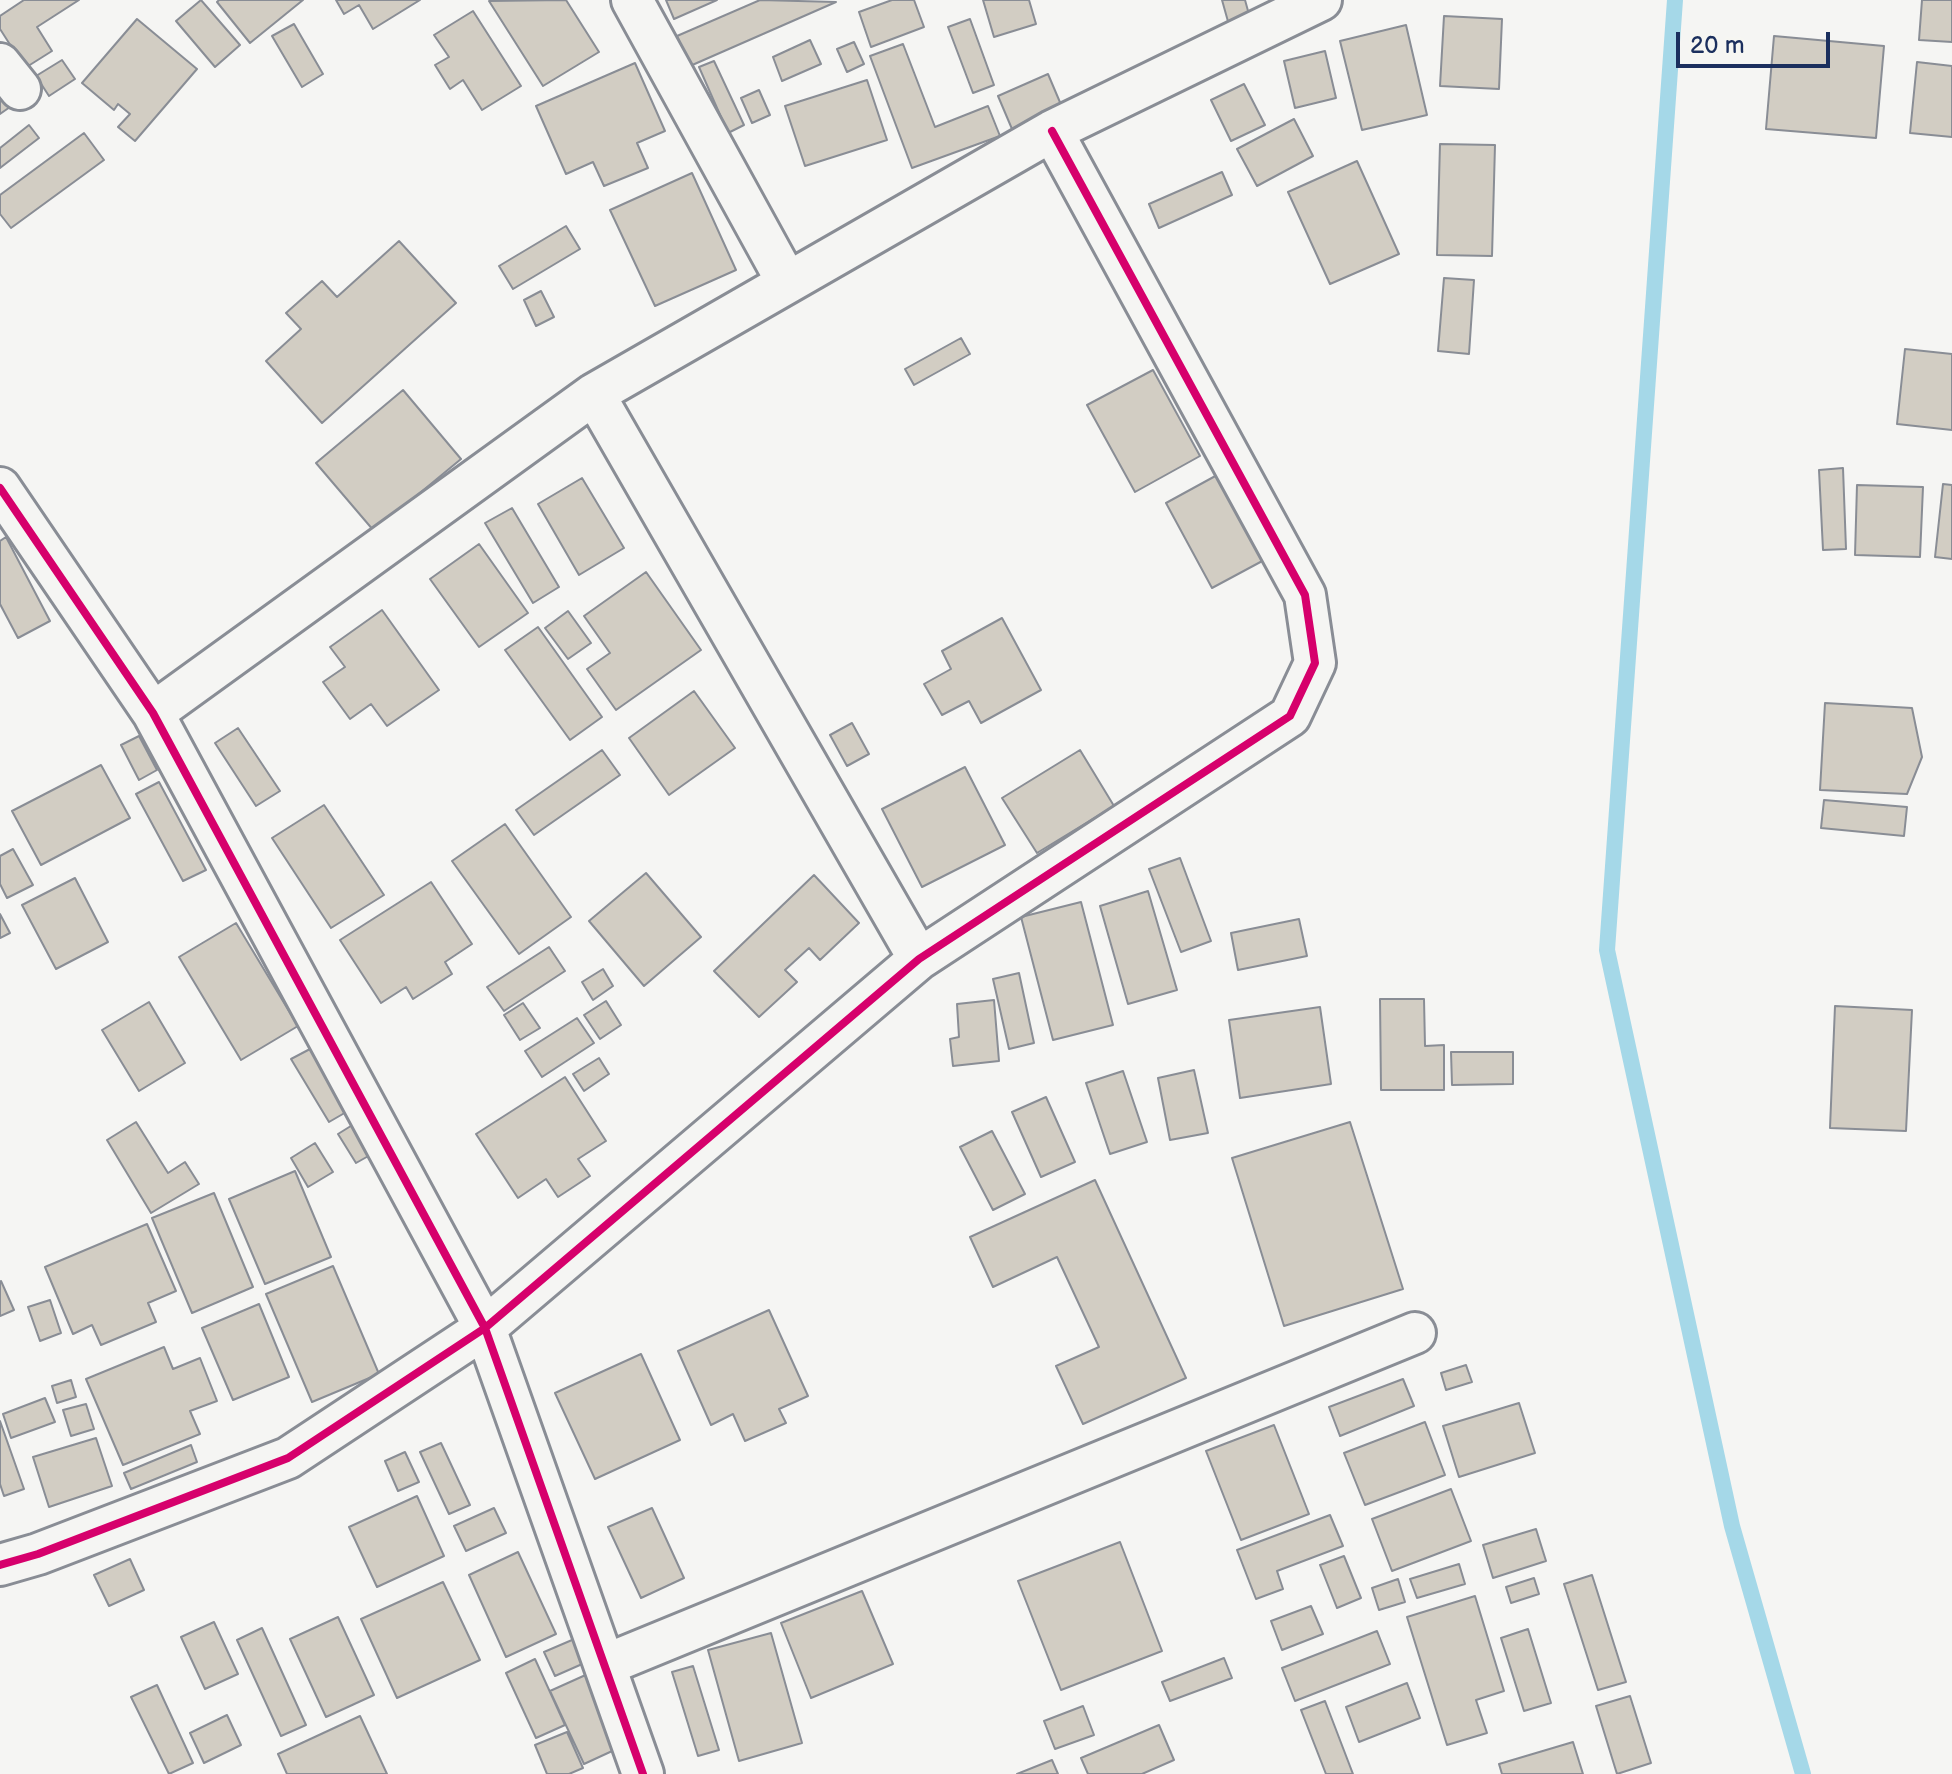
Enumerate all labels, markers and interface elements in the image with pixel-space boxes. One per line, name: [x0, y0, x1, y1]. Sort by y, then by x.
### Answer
scale bar: [1680, 16, 1834, 66]
text: 20 m: [1690, 31, 1745, 60]

